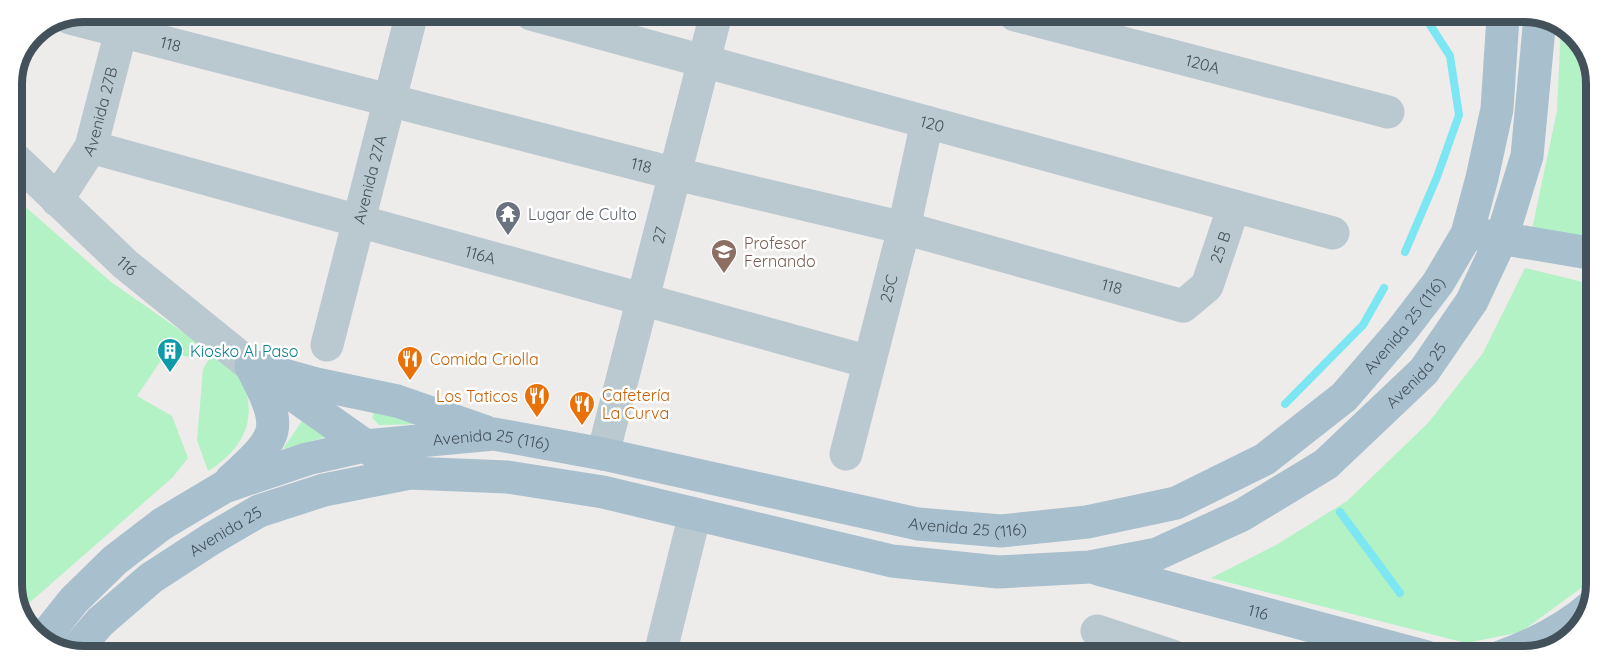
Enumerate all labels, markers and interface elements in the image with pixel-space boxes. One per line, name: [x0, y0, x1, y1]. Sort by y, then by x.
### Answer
street label: 118: [158, 32, 183, 56]
street label: 120A: [1183, 50, 1222, 78]
street label: Avenida 27B: [78, 65, 121, 160]
street label: 120: [918, 111, 947, 136]
street label: Avenida 27A: [348, 133, 390, 226]
street label: 118: [629, 153, 654, 177]
temple icon: Lugar de Culto: [493, 199, 523, 237]
place label: Lugar de Culto: [528, 204, 637, 224]
street label: 27: [647, 224, 671, 246]
street label: 25 B: [1205, 229, 1235, 266]
place label: Profesor Fernando: [744, 233, 816, 271]
school or university icon: Profesor Fernando: [709, 237, 739, 275]
street label: 116A: [463, 241, 498, 268]
street label: 116: [113, 252, 142, 280]
street label: Avenida 25 (116): [1359, 271, 1447, 375]
street label: 25C: [875, 272, 902, 304]
street label: 118: [1099, 274, 1125, 299]
building icon: Kiosko Al Paso: [155, 336, 185, 374]
street label: Avenida 25: [1381, 336, 1449, 410]
place label: Kiosko Al Paso: [190, 341, 298, 361]
restaurant icon: Comida Criolla: [395, 344, 425, 382]
place label: Comida Criolla: [430, 349, 539, 369]
restaurant icon: Los Taticos: [522, 381, 552, 419]
place label: Cafetería La Curva: [602, 385, 670, 423]
place label: Los Taticos: [436, 386, 518, 406]
restaurant icon: Cafetería La Curva: [567, 389, 597, 427]
street label: Avenida 25 (116): [432, 424, 551, 454]
street label: Avenida 25: [185, 502, 265, 561]
street label: Avenida 25 (116): [907, 512, 1028, 541]
street label: 116: [1246, 600, 1271, 624]

